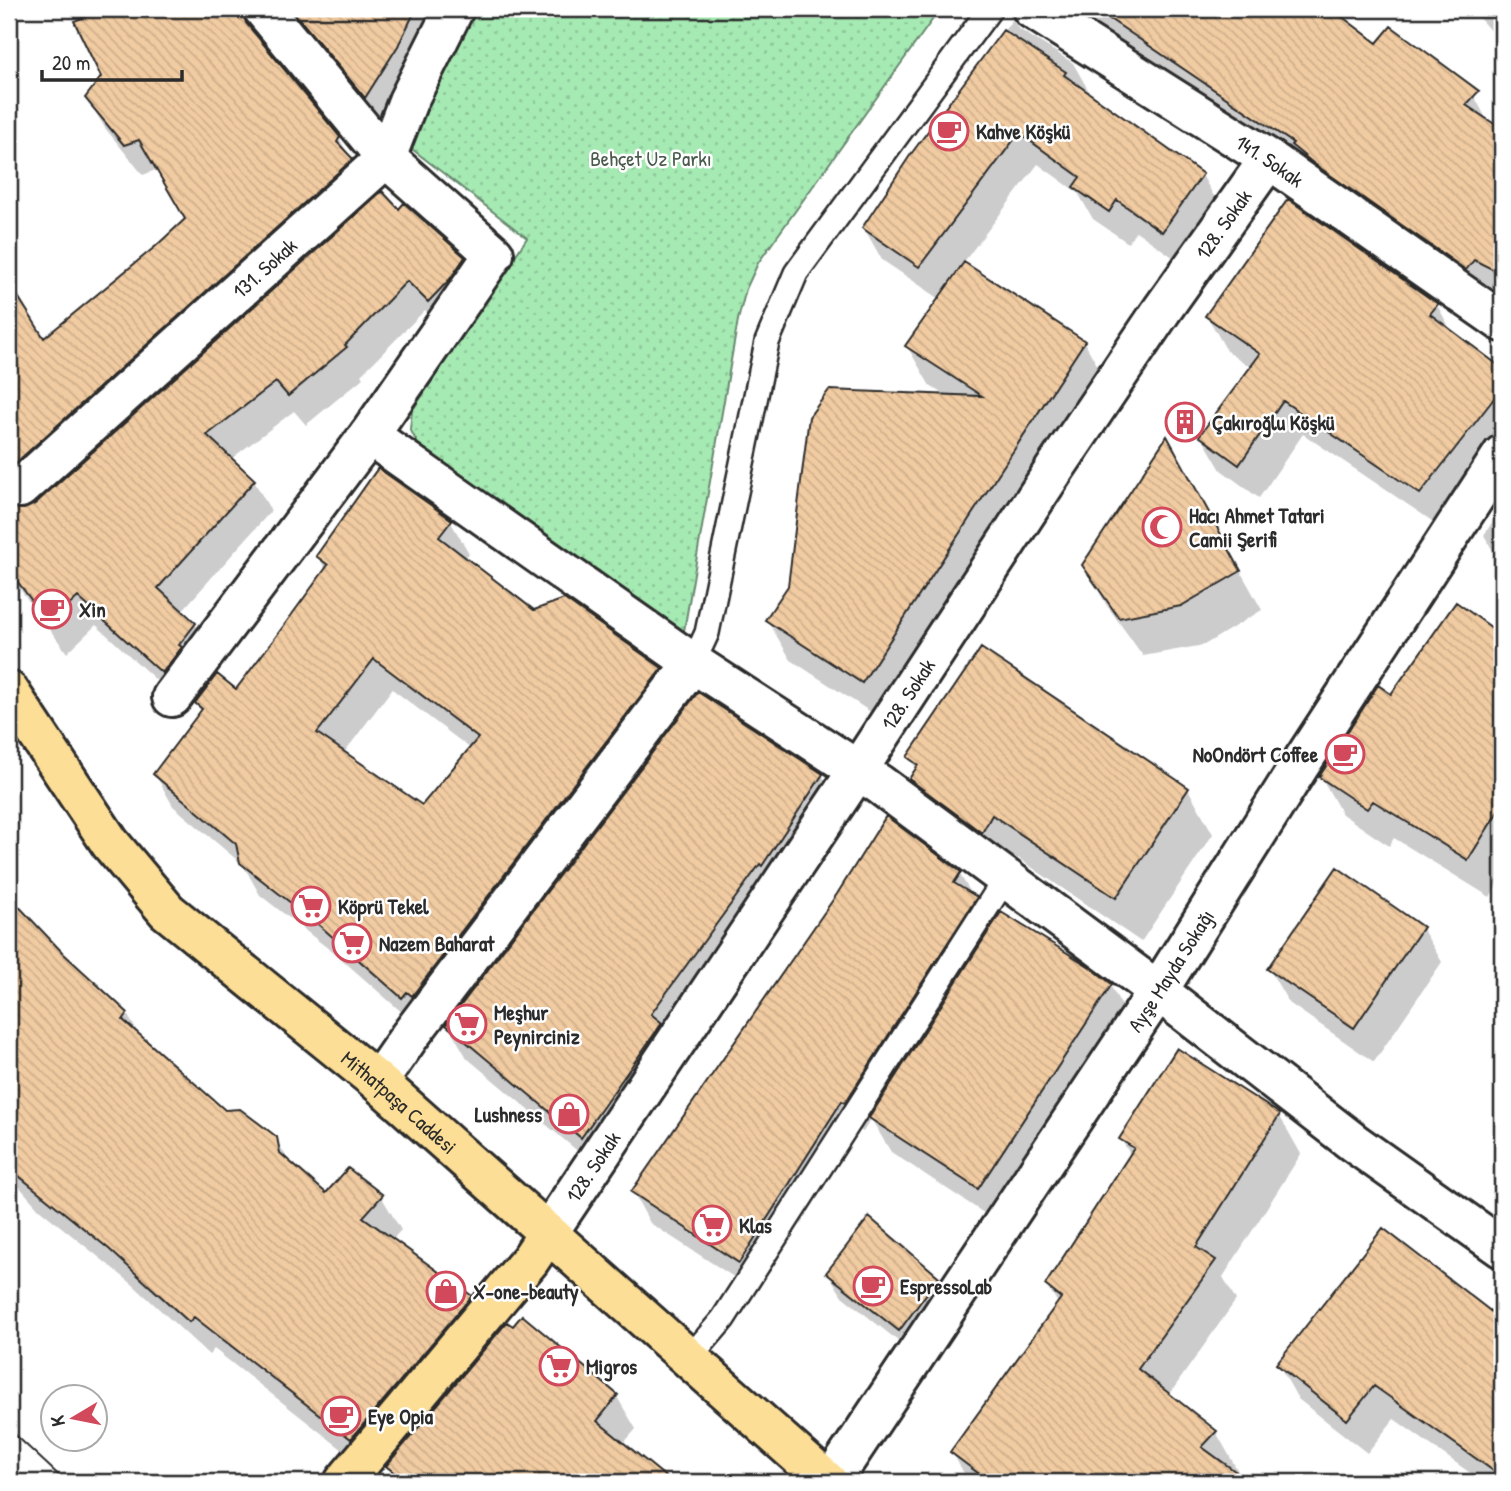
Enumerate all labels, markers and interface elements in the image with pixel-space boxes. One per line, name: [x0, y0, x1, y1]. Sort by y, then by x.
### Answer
scale bar: [42, 38, 182, 82]
text: 20 m: [52, 48, 90, 77]
cafe icon: Kahve Köşkü: [928, 110, 970, 152]
place label: Kahve Köşkü: [976, 117, 1071, 146]
street label: 141. Sokak: [1230, 127, 1310, 194]
park label: Behçet Uz Parkı: [590, 144, 712, 173]
street label: 128. Sokak: [1188, 183, 1258, 265]
street label: 131. Sokak: [226, 231, 303, 305]
building icon: Çakıroğlu Köşkü: [1164, 401, 1206, 443]
place label: Çakıroğlu Köşkü: [1212, 408, 1335, 438]
place label: Hacı Ahmet Tatari Camii Şerifi: [1189, 501, 1325, 554]
mosque icon: Hacı Ahmet Tatari Camii Şerifi: [1141, 506, 1183, 548]
cafe icon: Xin: [31, 588, 73, 630]
place label: Xin: [79, 595, 106, 624]
street label: 128. Sokak: [874, 652, 942, 735]
cafe icon: NoOndört Coffee: [1324, 733, 1366, 775]
place label: NoOndört Coffee: [1193, 740, 1319, 769]
supermarket icon: Köprü Tekel: [290, 885, 332, 927]
place label: Köprü Tekel: [338, 892, 429, 922]
street label: Ayşe Mayda Sokağı: [1120, 903, 1220, 1037]
supermarket icon: Nazem Baharat: [331, 922, 373, 964]
place label: Nazem Baharat: [379, 929, 495, 958]
place label: Meşhur Peynirciniz: [494, 998, 580, 1052]
supermarket icon: Meşhur Peynirciniz: [446, 1003, 488, 1045]
street label: Mithatpaşa Caddesi: [335, 1044, 463, 1160]
shop icon: Lushness: [548, 1093, 590, 1135]
place label: Lushness: [475, 1100, 542, 1129]
street label: 128. Sokak: [558, 1125, 627, 1208]
supermarket icon: Klas: [691, 1204, 733, 1246]
place label: Klas: [739, 1211, 772, 1240]
cafe icon: EspressoLab: [852, 1265, 894, 1307]
shop icon: X-one-beauty: [425, 1270, 467, 1312]
place label: EspressoLab: [900, 1272, 992, 1302]
place label: X-one-beauty: [473, 1277, 579, 1307]
supermarket icon: Migros: [538, 1345, 580, 1387]
place label: Migros: [586, 1352, 637, 1382]
north arrow: [38, 1382, 108, 1452]
cafe icon: Eye Opia: [320, 1395, 362, 1437]
place label: Eye Opia: [368, 1402, 434, 1432]
text: K: [44, 1414, 71, 1428]

